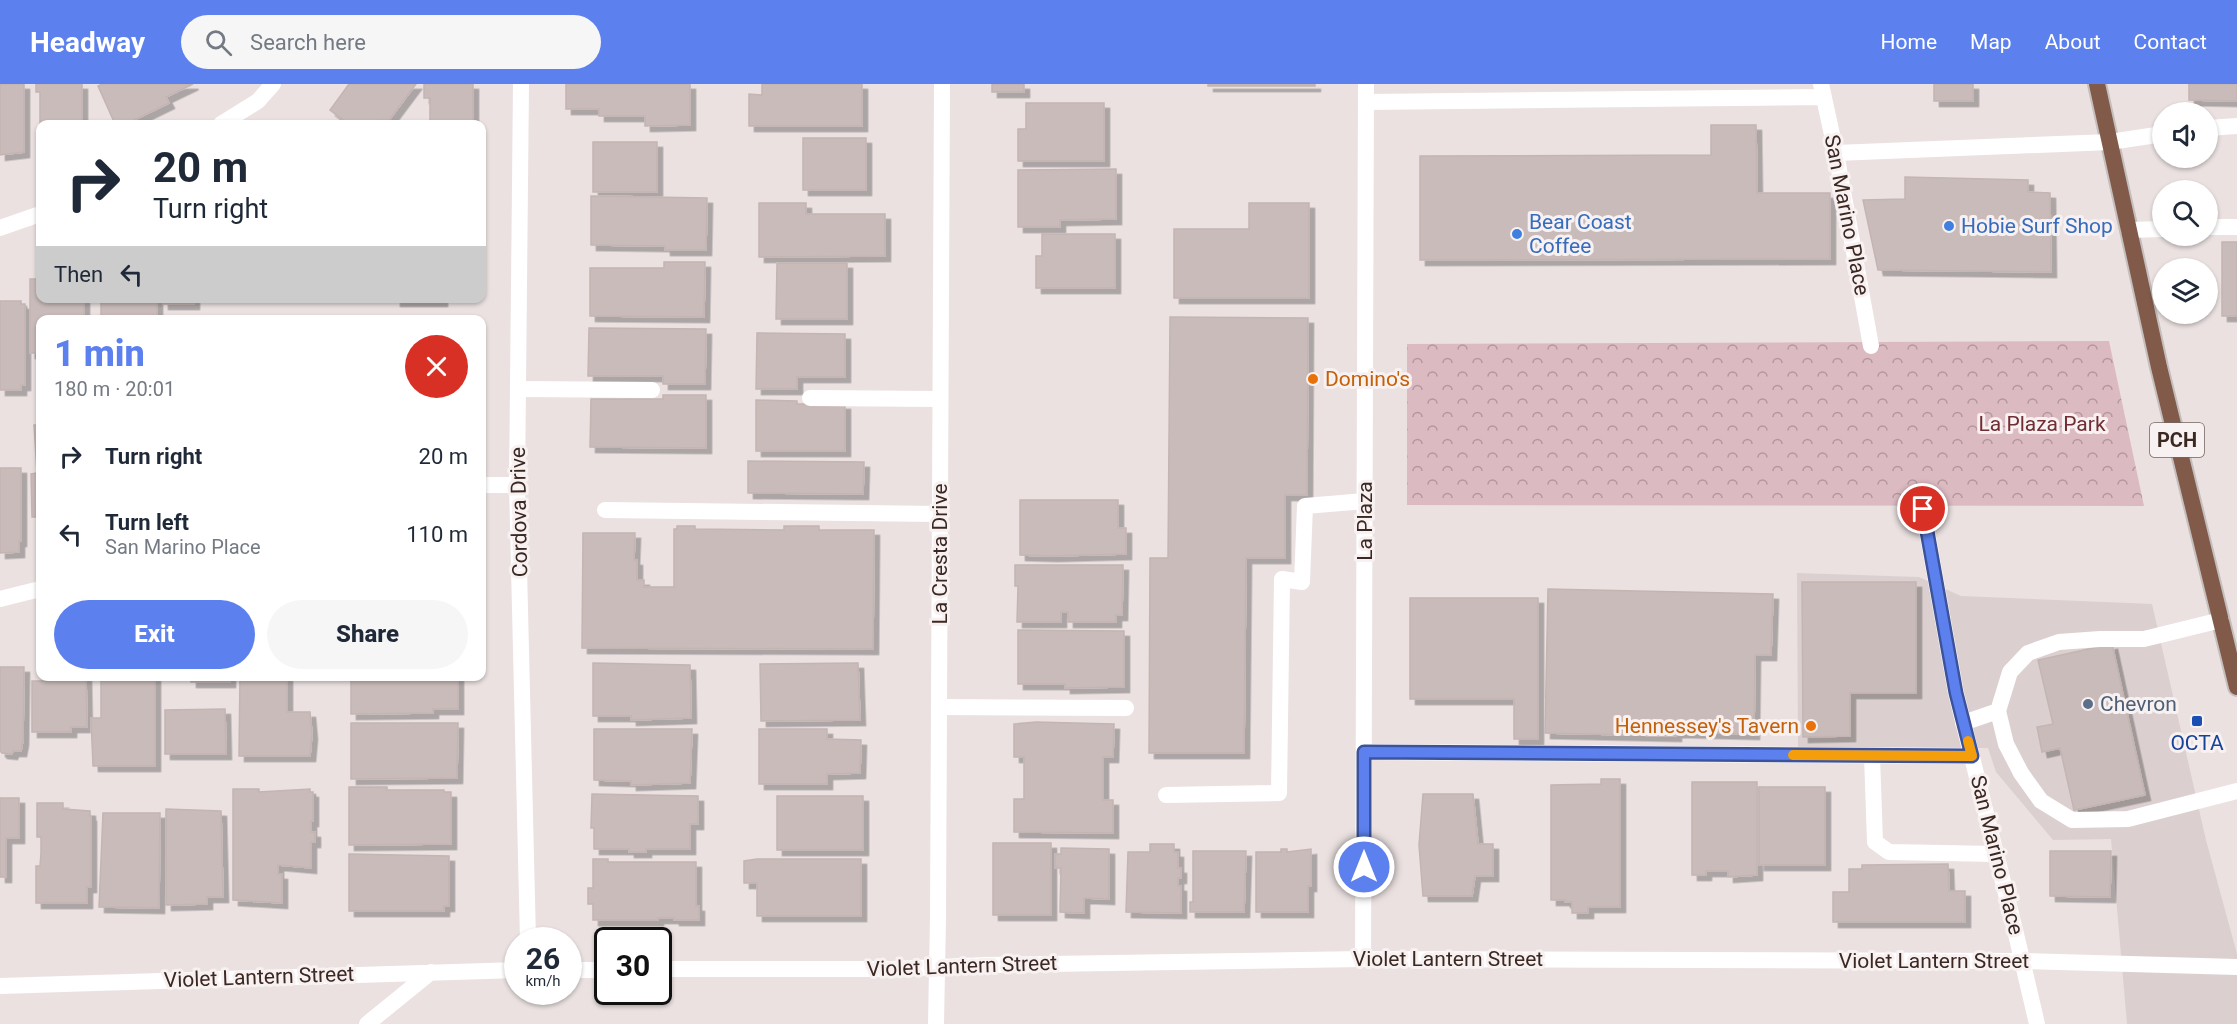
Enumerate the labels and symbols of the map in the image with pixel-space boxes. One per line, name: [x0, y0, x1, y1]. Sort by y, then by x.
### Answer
street label: San Marino Place: [1820, 133, 1874, 297]
place label: Bear Coast Coffee: [1529, 210, 1632, 258]
place label: Hobie Surf Shop: [1961, 214, 2113, 238]
marker: Hobie Surf Shop: [1942, 219, 1956, 233]
marker: Bear Coast Coffee: [1510, 227, 1524, 241]
place label: Domino's: [1325, 367, 1410, 391]
marker: Domino's: [1306, 372, 1320, 386]
park label: La Plaza Park: [1978, 412, 2106, 436]
road number: PCH: [2150, 423, 2204, 457]
street label: Cordova Drive: [506, 447, 532, 577]
street label: La Plaza: [1353, 481, 1377, 561]
street label: La Cresta Drive: [928, 483, 952, 625]
pin: [1897, 483, 1948, 534]
place label: Chevron: [2100, 692, 2177, 716]
marker: Chevron: [2081, 697, 2095, 711]
place label: Hennessey's Tavern: [1615, 714, 1799, 738]
marker: OCTA: [2190, 714, 2204, 728]
marker: Hennessey's Tavern: [1804, 719, 1818, 733]
place label: OCTA: [2170, 731, 2224, 755]
street label: San Marino Place: [1966, 773, 2028, 937]
position arrow: [1332, 835, 1396, 899]
speed limit sign: 30: [594, 927, 672, 1005]
street label: Violet Lantern Street: [1353, 947, 1543, 971]
street label: Violet Lantern Street: [1839, 949, 2029, 973]
street label: Violet Lantern Street: [866, 951, 1058, 981]
street label: Violet Lantern Street: [163, 962, 355, 992]

